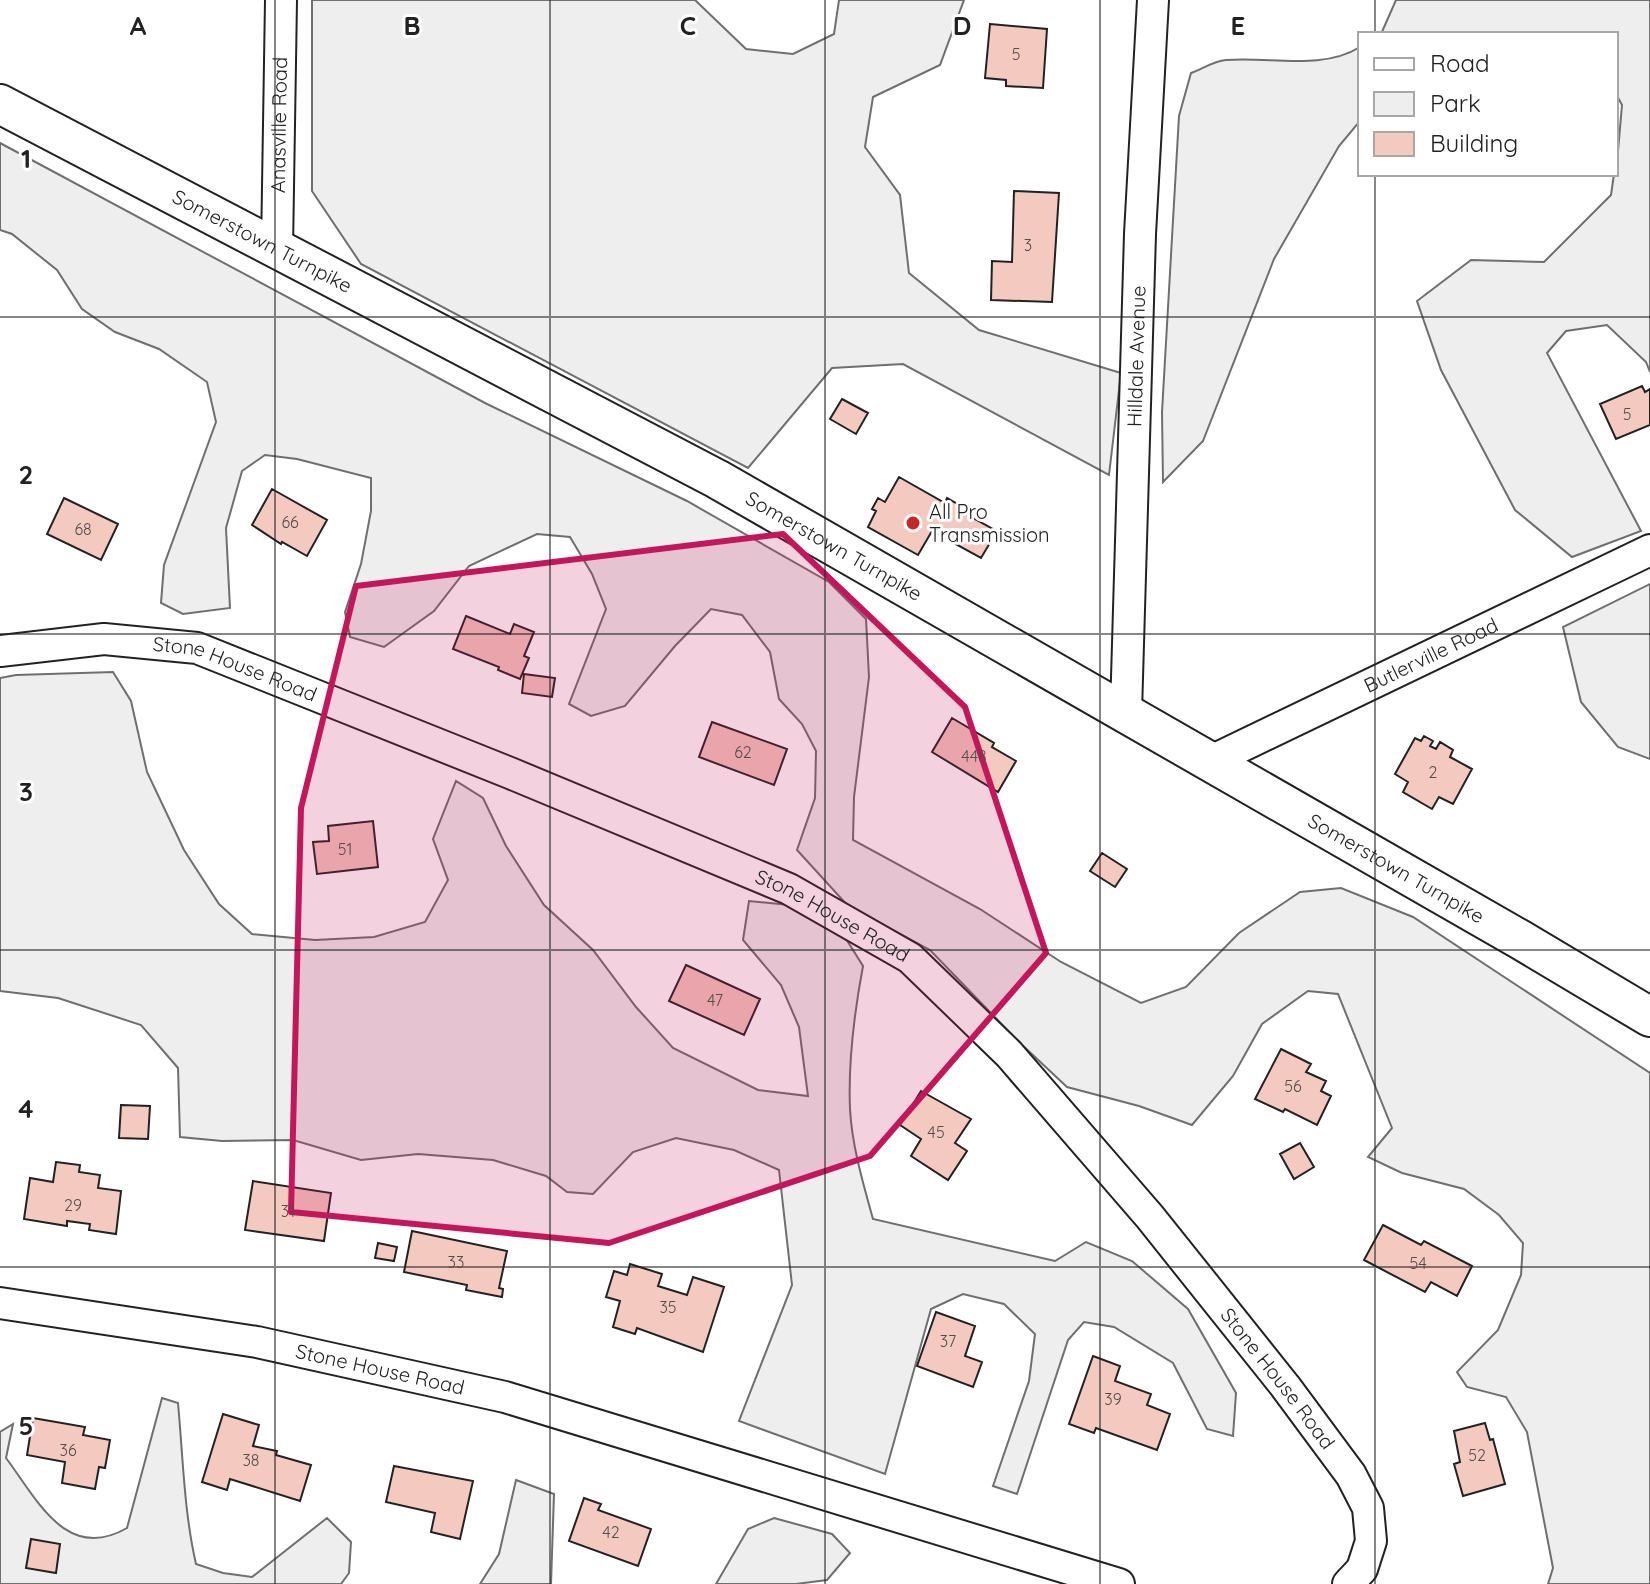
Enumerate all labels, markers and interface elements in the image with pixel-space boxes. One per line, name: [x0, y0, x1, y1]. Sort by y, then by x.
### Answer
text: A: [130, 9, 147, 42]
text: B: [403, 9, 421, 42]
text: C: [680, 9, 696, 42]
text: D: [953, 9, 971, 42]
text: E: [1231, 9, 1245, 42]
legend: [1358, 32, 1618, 176]
house number: 5: [1012, 44, 1020, 64]
text: Road: [1430, 48, 1490, 78]
street label: Anasville Road: [265, 57, 292, 193]
text: Park: [1430, 88, 1481, 118]
text: Building: [1430, 128, 1518, 158]
text: 1: [21, 142, 31, 175]
street label: Somerstown Turnpike: [168, 184, 357, 298]
house number: 3: [1024, 235, 1032, 255]
street label: Hilldale Avenue: [1121, 285, 1150, 427]
house number: 5: [1623, 404, 1631, 424]
text: 2: [19, 458, 33, 491]
street label: Somerstown Turnpike: [742, 485, 927, 606]
place label: All Pro Transmission: [929, 499, 1050, 547]
house number: 66: [281, 512, 299, 532]
marker: All Pro Transmission: [904, 514, 922, 532]
house number: 68: [74, 519, 92, 539]
street label: Butlerville Road: [1360, 612, 1502, 698]
street label: Stone House Road: [152, 631, 321, 707]
house number: 62: [734, 742, 752, 762]
house number: 448: [961, 746, 987, 766]
house number: 2: [1429, 762, 1438, 782]
text: 3: [19, 775, 33, 808]
street label: Somerstown Turnpike: [1304, 808, 1489, 928]
house number: 51: [338, 839, 352, 859]
street label: Stone House Road: [752, 863, 914, 967]
house number: 47: [707, 990, 723, 1010]
house number: 56: [1284, 1076, 1302, 1096]
text: 4: [18, 1092, 34, 1125]
house number: 45: [927, 1122, 945, 1142]
house number: 29: [64, 1195, 82, 1215]
house number: 31: [281, 1201, 295, 1221]
house number: 33: [448, 1252, 464, 1272]
house number: 54: [1409, 1253, 1427, 1273]
house number: 35: [659, 1297, 677, 1317]
street label: Stone House Road: [1215, 1303, 1341, 1454]
house number: 37: [940, 1331, 956, 1351]
street label: Stone House Road: [293, 1338, 467, 1400]
house number: 39: [1104, 1389, 1122, 1409]
text: 5: [19, 1409, 33, 1442]
house number: 36: [60, 1440, 77, 1460]
house number: 52: [1468, 1445, 1486, 1465]
house number: 38: [242, 1450, 260, 1470]
house number: 42: [602, 1522, 620, 1542]

